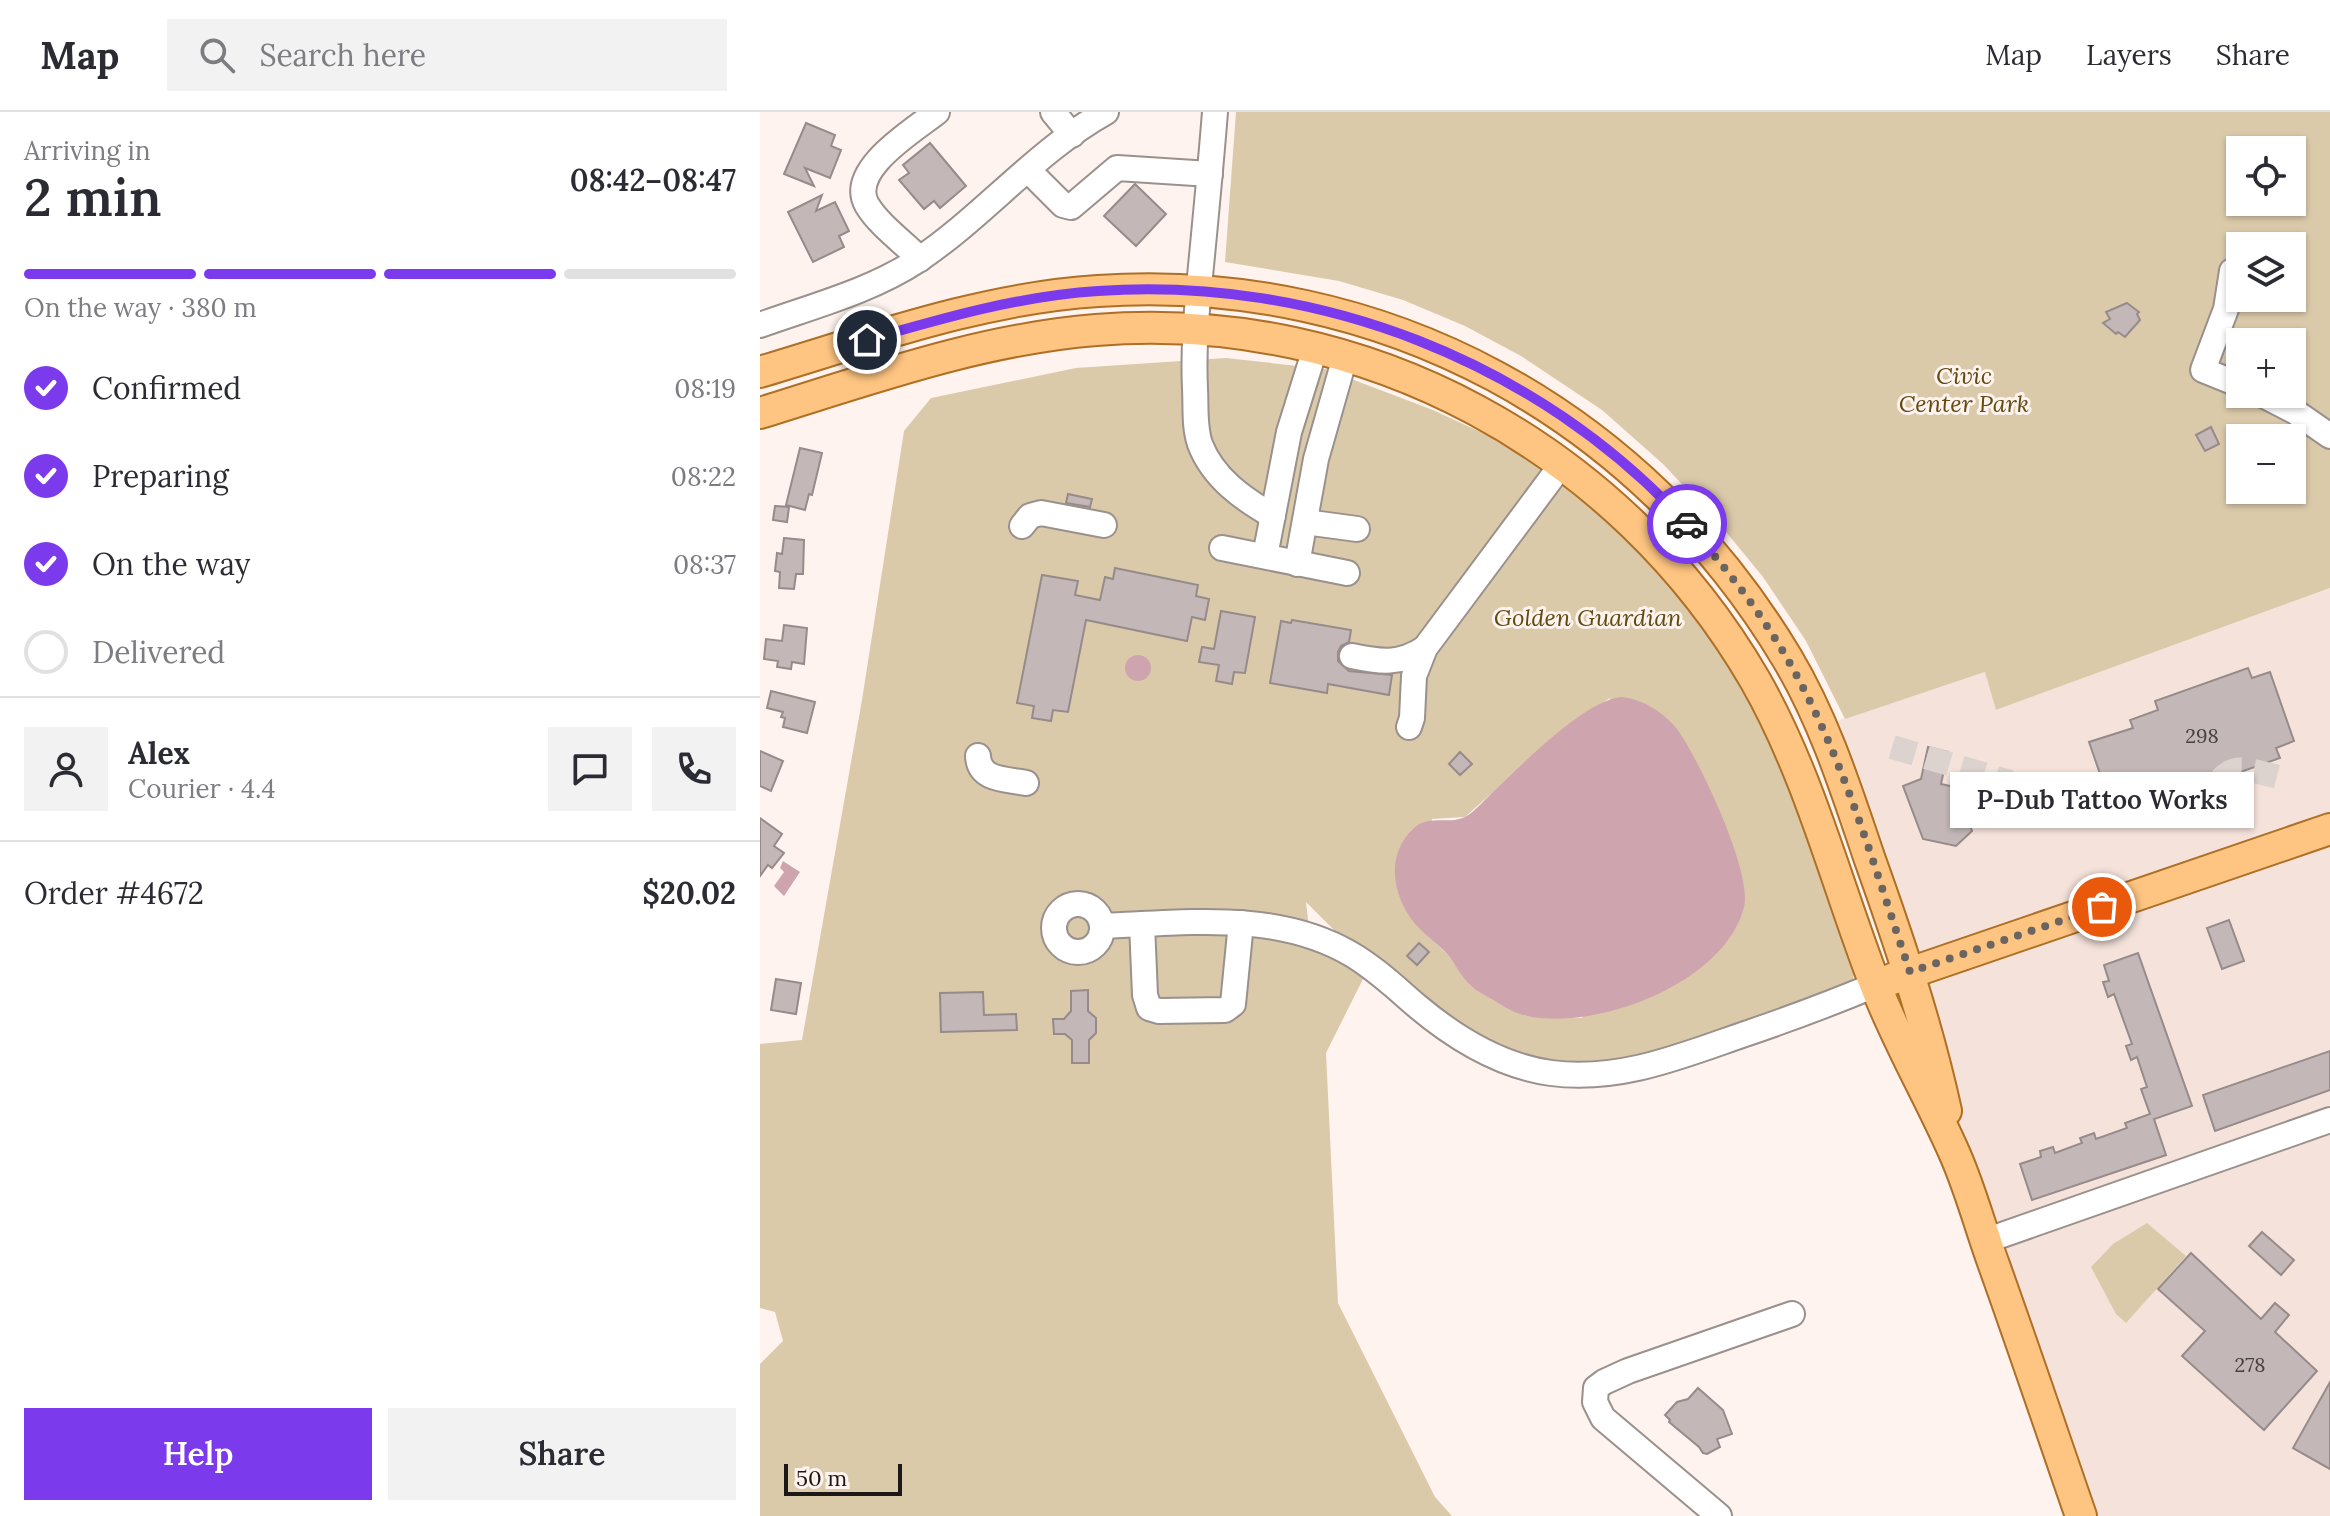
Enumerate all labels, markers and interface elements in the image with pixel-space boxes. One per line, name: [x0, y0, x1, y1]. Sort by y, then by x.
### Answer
search box: [167, 19, 727, 91]
text: Map: [40, 31, 119, 79]
icon: search: [195, 33, 239, 77]
text: Search here: [259, 36, 426, 74]
text: Map: [1985, 37, 2042, 73]
text: Layers: [2086, 37, 2172, 73]
text: Share: [2216, 37, 2290, 73]
text: Arriving in: [24, 134, 151, 167]
map controls: [2226, 136, 2306, 504]
button: locate: [2226, 136, 2306, 216]
text: 08:42–08:47: [570, 161, 736, 199]
text: 2 min: [24, 164, 162, 230]
button: layers: [2226, 232, 2306, 312]
text: On the way · 380 m: [24, 291, 257, 324]
pin: [833, 306, 901, 374]
icon: home: [845, 318, 889, 362]
button: +: [2226, 328, 2306, 408]
park label: Civic Center Park: [1899, 360, 2029, 419]
icon: check: [24, 366, 68, 410]
text: Confirmed: [92, 369, 241, 407]
text: 08:19: [674, 372, 736, 405]
button: −: [2226, 424, 2306, 504]
icon: check: [24, 454, 68, 498]
text: Preparing: [92, 457, 229, 495]
text: 08:22: [671, 460, 736, 493]
courier: [1647, 484, 1727, 564]
icon: car: [1665, 502, 1709, 546]
icon: check: [24, 542, 68, 586]
text: On the way: [92, 545, 250, 583]
text: 08:37: [673, 548, 736, 581]
park label: Golden Guardian: [1494, 602, 1682, 633]
text: Delivered: [92, 633, 225, 671]
house number: 298: [2185, 723, 2219, 748]
button: person: [24, 727, 108, 811]
button: chat: [548, 727, 632, 811]
button: phone: [652, 727, 736, 811]
text: Alex: [128, 734, 190, 772]
callout: P-Dub Tattoo Works: [1950, 771, 2254, 827]
text: Courier · 4.4: [128, 772, 276, 805]
text: P-Dub Tattoo Works: [1976, 783, 2228, 816]
pin: [2068, 873, 2136, 941]
text: Order #4672: [24, 874, 204, 912]
text: $20.02: [642, 874, 736, 912]
icon: bag: [2080, 885, 2124, 929]
house number: 278: [2234, 1352, 2266, 1377]
button: Help: [24, 1408, 372, 1500]
button: Share: [388, 1408, 736, 1500]
scale bar: [784, 1460, 902, 1496]
text: 50 m: [796, 1464, 847, 1492]

